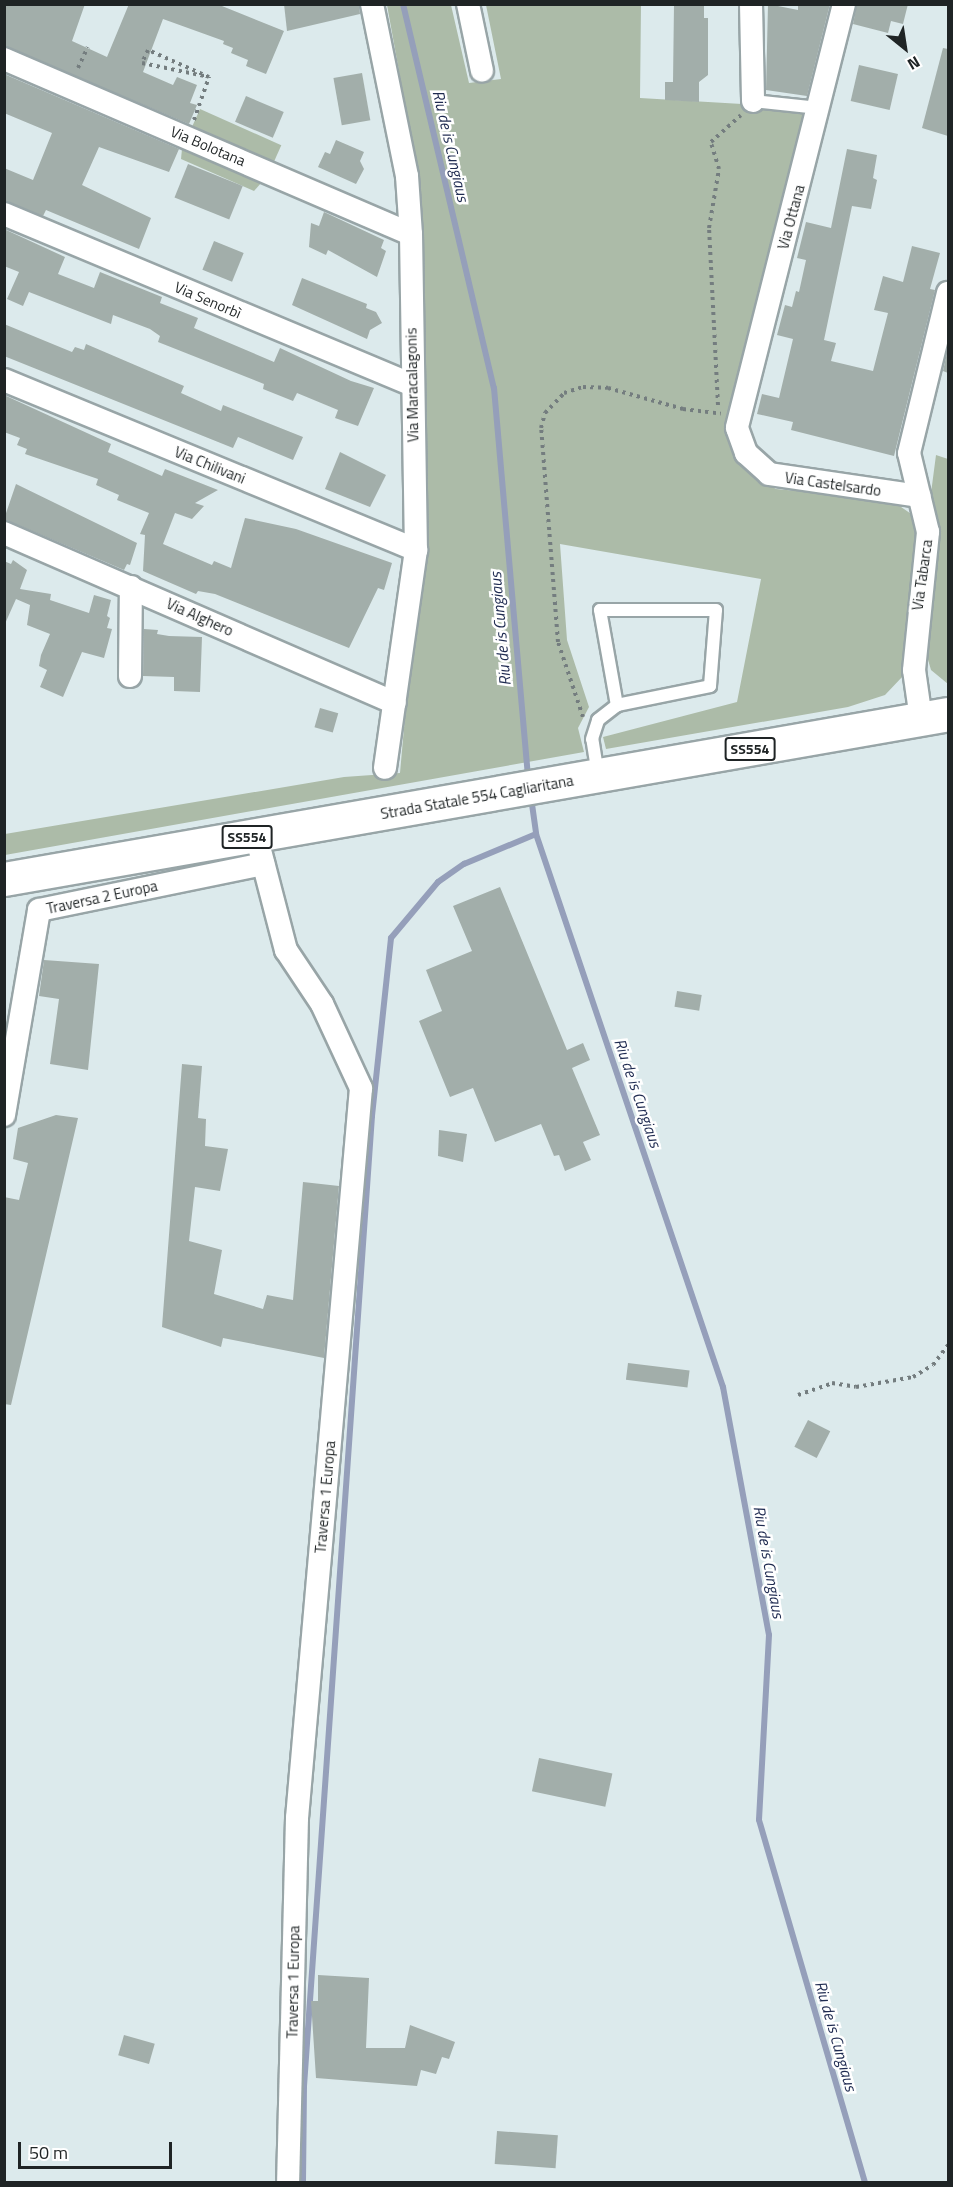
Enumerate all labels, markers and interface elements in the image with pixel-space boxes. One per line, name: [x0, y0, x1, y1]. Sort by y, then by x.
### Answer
north arrow: [875, 18, 935, 78]
text: N: [903, 50, 925, 77]
water label: Riu de is Cungiaus: [429, 88, 473, 204]
street label: Via Bolotana: [168, 122, 248, 170]
street label: Via Ottana: [774, 183, 808, 251]
street label: Via Senorbì: [172, 278, 244, 322]
street label: Via Maracalagonis: [402, 328, 422, 442]
street label: Via Chilivani: [172, 443, 248, 487]
street label: Via Castelsardo: [784, 468, 882, 500]
street label: Via Tabarca: [908, 538, 936, 612]
water label: Riu de is Cungiaus: [485, 571, 515, 687]
street label: Via Alghero: [164, 594, 236, 640]
road number: SS554: [724, 738, 776, 760]
street label: Strada Statale 554 Cagliaritana: [379, 771, 575, 823]
road number: SS554: [222, 826, 272, 848]
street label: Traversa 2 Europa: [45, 876, 159, 918]
water label: Riu de is Cungiaus: [610, 1036, 666, 1150]
street label: Traversa 1 Europa: [311, 1440, 339, 1554]
water label: Riu de is Cungiaus: [750, 1504, 788, 1620]
street label: Traversa 1 Europa: [283, 1925, 303, 2039]
water label: Riu de is Cungiaus: [811, 1979, 861, 2093]
scale bar: [21, 2130, 176, 2168]
text: 50 m: [29, 2139, 68, 2166]

